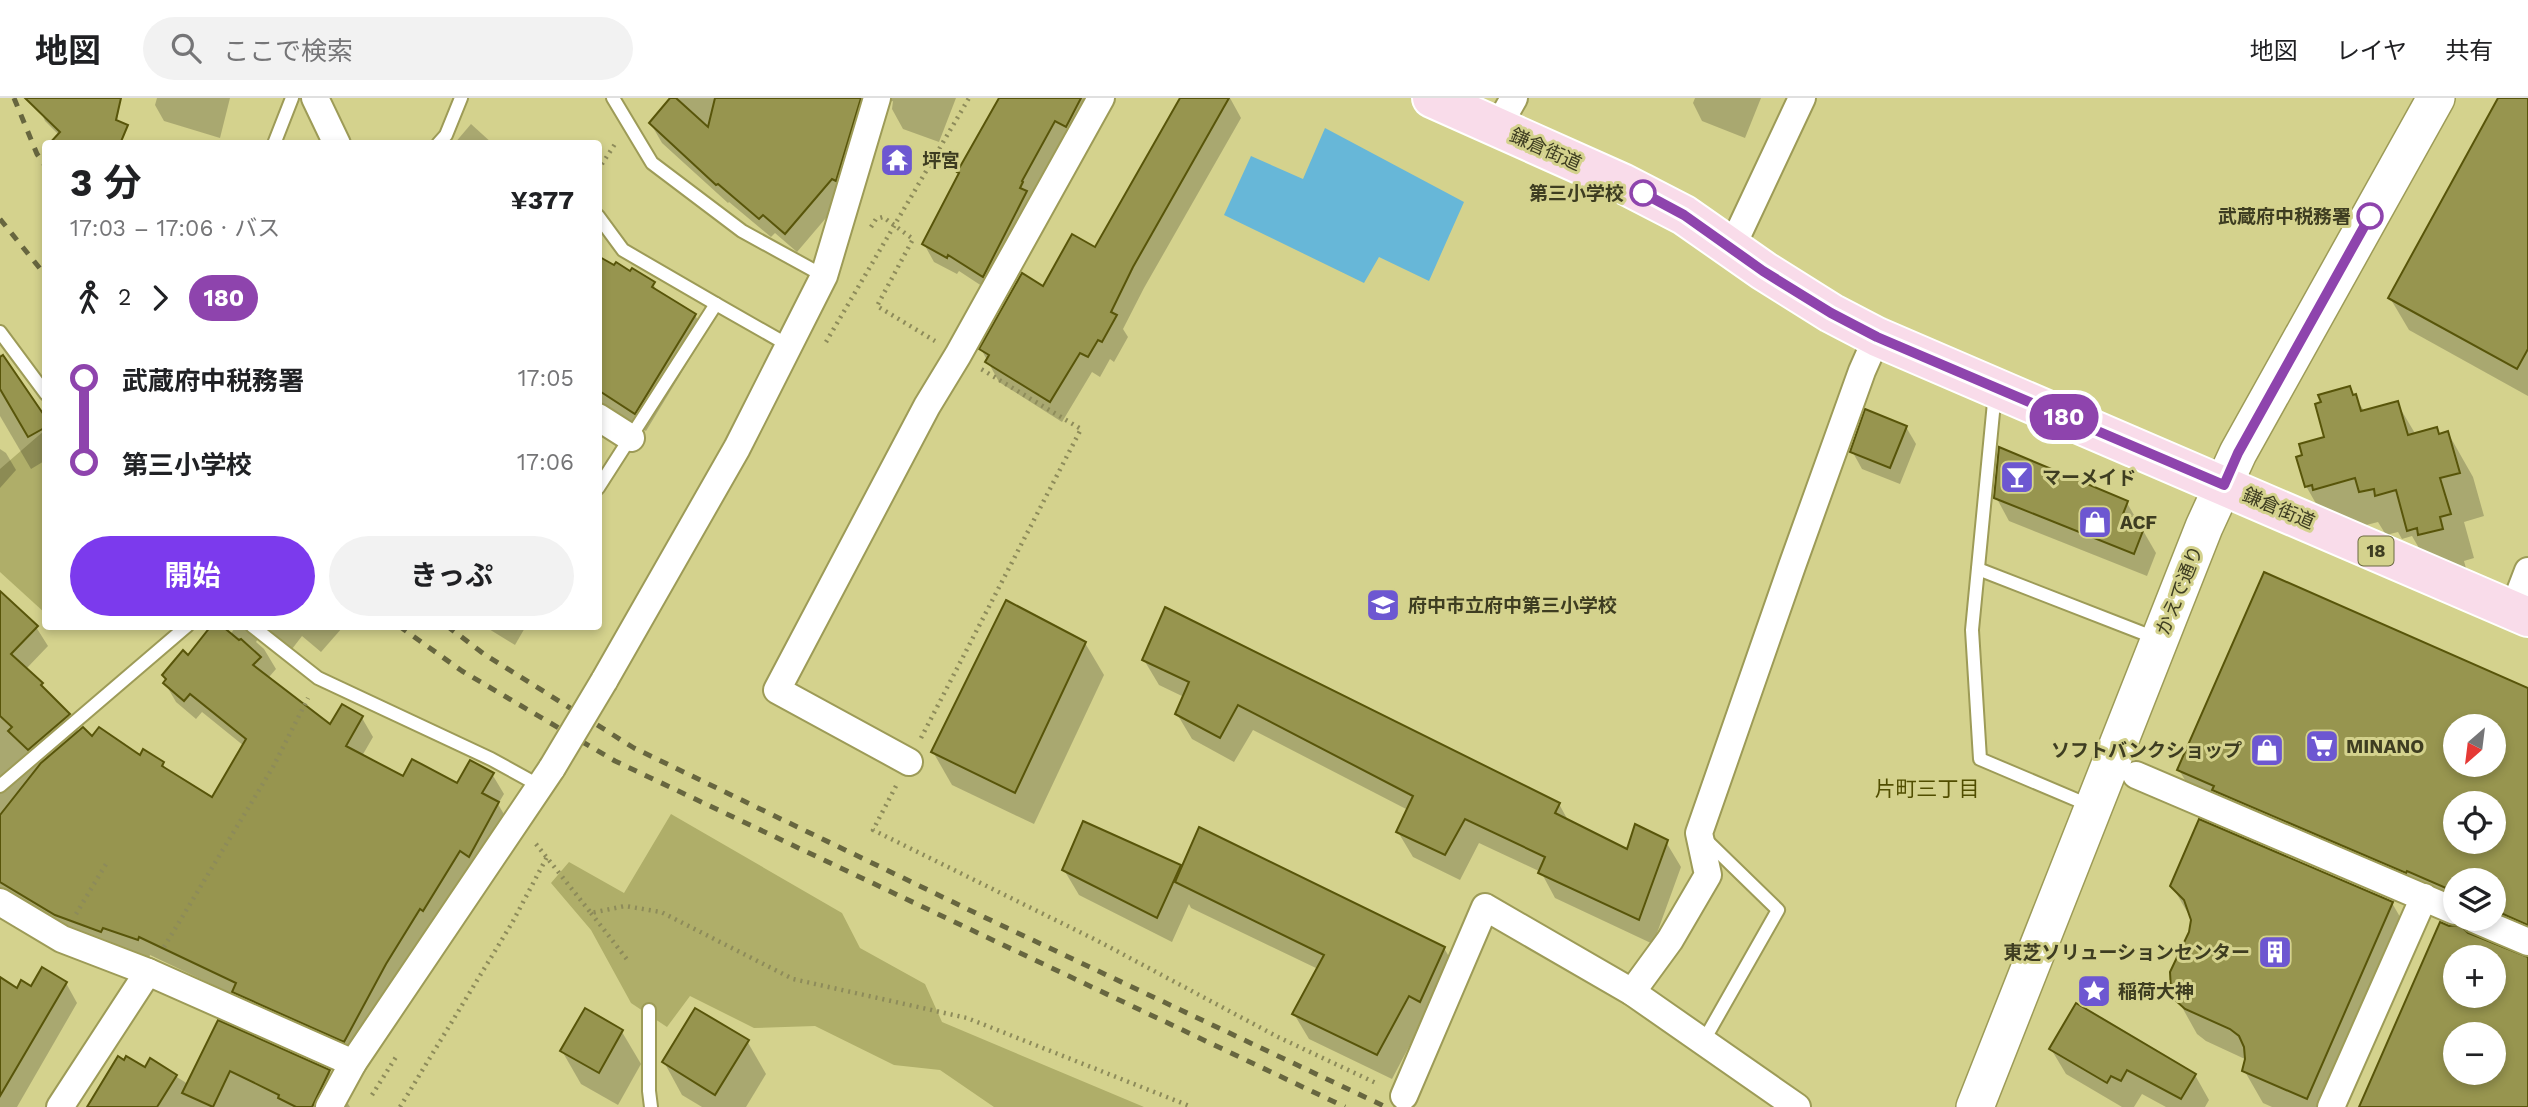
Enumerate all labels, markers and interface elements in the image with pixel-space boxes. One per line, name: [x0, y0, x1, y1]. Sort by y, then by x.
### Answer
search box: [143, 17, 633, 80]
icon: search: [167, 29, 205, 67]
text: 地図: [35, 31, 101, 70]
text: ここで検索: [223, 36, 353, 66]
text: 地図: [2250, 37, 2298, 65]
text: レイヤ: [2336, 37, 2407, 65]
text: 共有: [2445, 37, 2493, 65]
street label: 鎌倉街道: [1506, 123, 1585, 175]
temple icon: 坪宮: [878, 141, 916, 179]
place label: 坪宮: [922, 149, 960, 172]
text: 3 分: [70, 161, 141, 205]
marker: 第三小学校: [1630, 180, 1656, 206]
place label: 第三小学校: [1529, 182, 1624, 205]
text: ¥377: [510, 185, 574, 215]
marker: 武蔵府中税務署: [2357, 203, 2383, 229]
place label: 武蔵府中税務署: [2218, 205, 2351, 228]
text: 17:03 – 17:06 · バス: [70, 215, 280, 242]
icon: walk: [70, 279, 108, 317]
icon: forward: [141, 279, 179, 317]
text: 2: [118, 284, 131, 311]
text: 180: [203, 284, 244, 312]
text: 17:05: [518, 365, 574, 392]
text: 武蔵府中税務署: [122, 366, 304, 396]
line badge: 180: [2024, 394, 2104, 440]
text: 180: [2044, 403, 2084, 431]
text: 17:06: [517, 449, 574, 476]
text: 第三小学校: [122, 450, 252, 480]
bar icon: マーメイド: [1998, 458, 2036, 496]
place label: マーメイド: [2042, 466, 2136, 489]
street label: 鎌倉街道: [2239, 483, 2318, 534]
shop icon: ACF: [2076, 503, 2114, 541]
place label: ACF: [2120, 511, 2157, 534]
button: 開始: [70, 536, 315, 616]
button: きっぷ: [329, 536, 574, 616]
road number: 18: [2358, 536, 2394, 565]
street label: かえで通り: [2151, 542, 2208, 638]
school or university icon: 府中市立府中第三小学校: [1364, 586, 1402, 624]
place label: 府中市立府中第三小学校: [1408, 594, 1617, 617]
north arrow: [2443, 714, 2506, 777]
map controls: [2443, 714, 2506, 1085]
supermarket icon: MINANO: [2303, 727, 2341, 765]
shop icon: ソフトバンクショップ: [2248, 731, 2286, 769]
place label: MINANO: [2346, 735, 2424, 758]
place label: ソフトバンクショップ: [2051, 739, 2242, 762]
district label: 片町三丁目: [1875, 776, 1980, 801]
button: locate: [2443, 791, 2506, 854]
button: layers: [2443, 868, 2506, 931]
building icon: 東芝ソリューションセンター: [2256, 933, 2294, 971]
place label: 東芝ソリューションセンター: [2003, 941, 2250, 964]
button: +: [2443, 945, 2506, 1008]
place icon: 稲荷大神: [2075, 972, 2113, 1010]
place label: 稲荷大神: [2118, 980, 2194, 1003]
button: −: [2443, 1022, 2506, 1085]

